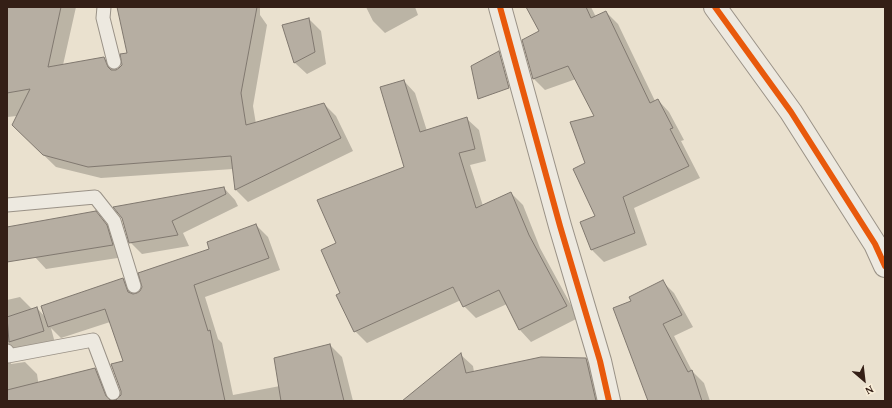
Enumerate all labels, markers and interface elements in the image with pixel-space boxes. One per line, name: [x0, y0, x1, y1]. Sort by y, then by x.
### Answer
north arrow: [844, 360, 884, 400]
text: N: [863, 382, 877, 399]

